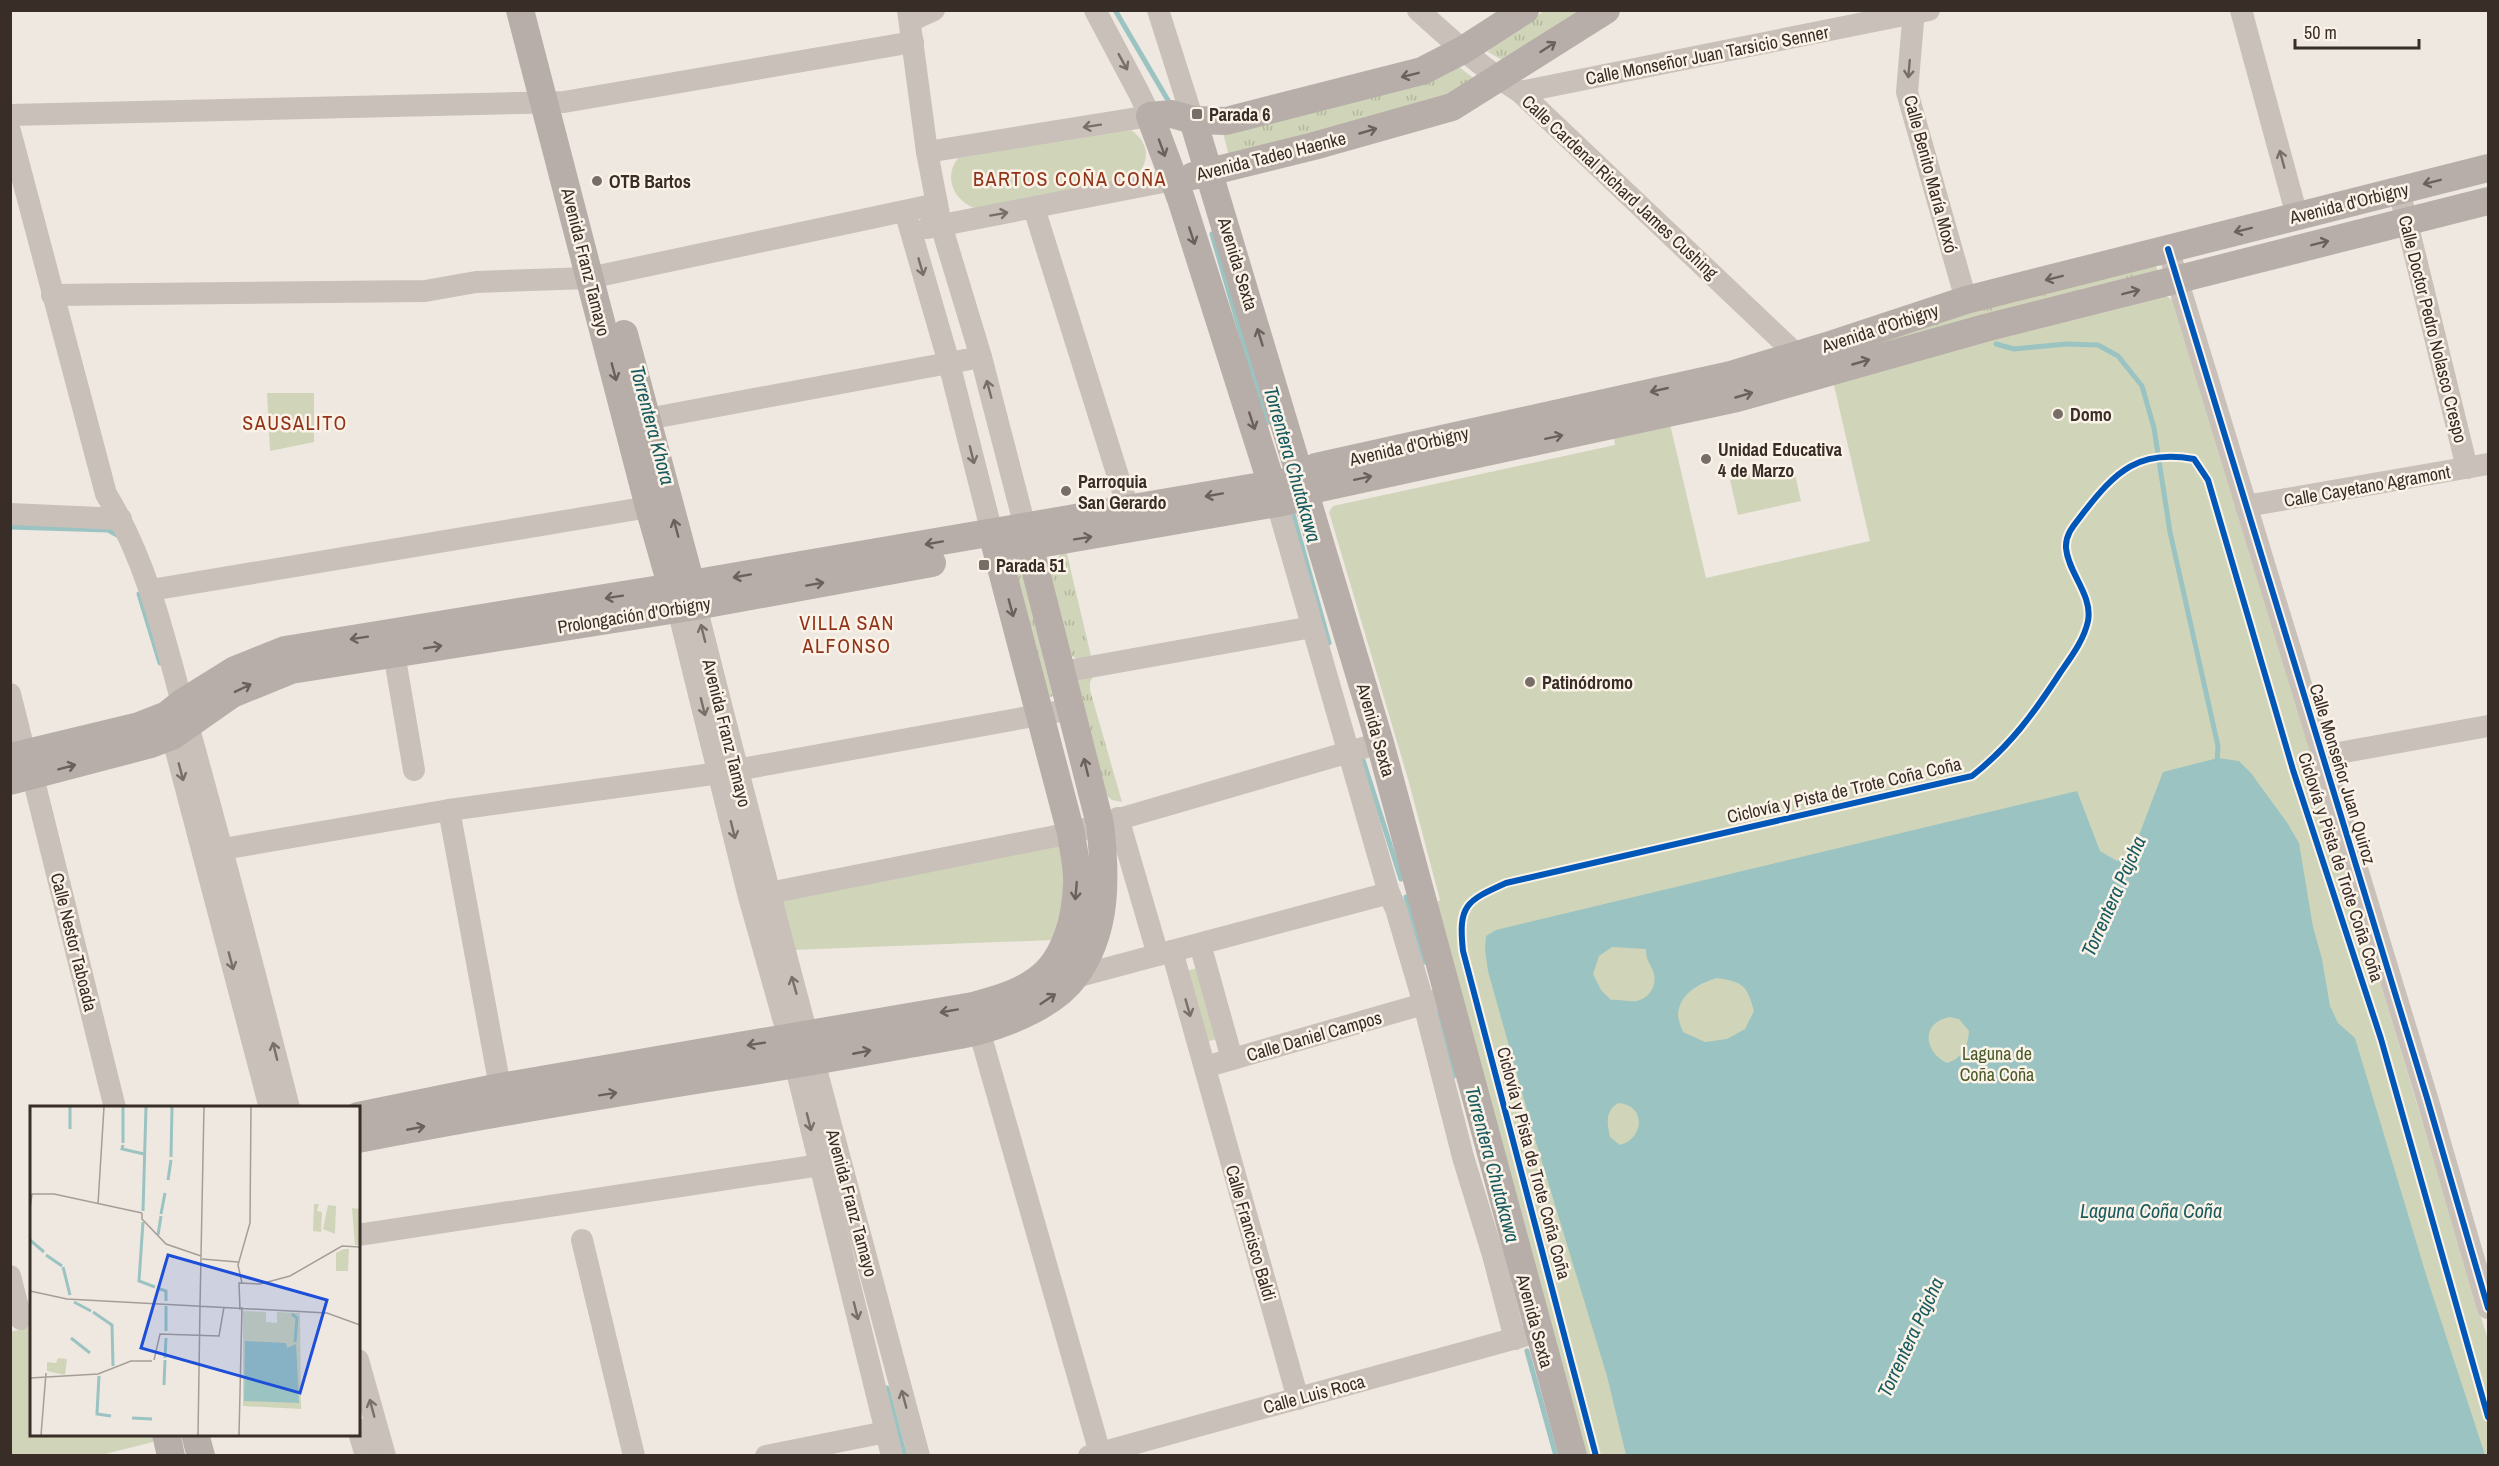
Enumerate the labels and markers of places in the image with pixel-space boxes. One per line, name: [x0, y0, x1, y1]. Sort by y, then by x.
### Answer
place label: Parada 6: [1209, 102, 1271, 127]
marker: Parada 6: [1190, 107, 1204, 121]
place label: OTB Bartos: [609, 169, 691, 194]
marker: OTB Bartos: [590, 174, 604, 188]
place label: Domo: [2070, 402, 2112, 427]
marker: Domo: [2051, 407, 2065, 421]
place label: Unidad Educativa 4 de Marzo: [1718, 437, 1843, 483]
marker: Unidad Educativa 4 de Marzo: [1699, 452, 1713, 466]
place label: Parroquia San Gerardo: [1078, 469, 1167, 515]
marker: Parroquia San Gerardo: [1059, 484, 1073, 498]
place label: Parada 51: [996, 553, 1067, 578]
marker: Parada 51: [977, 558, 991, 572]
place label: Patinódromo: [1542, 670, 1633, 695]
marker: Patinódromo: [1523, 675, 1537, 689]

